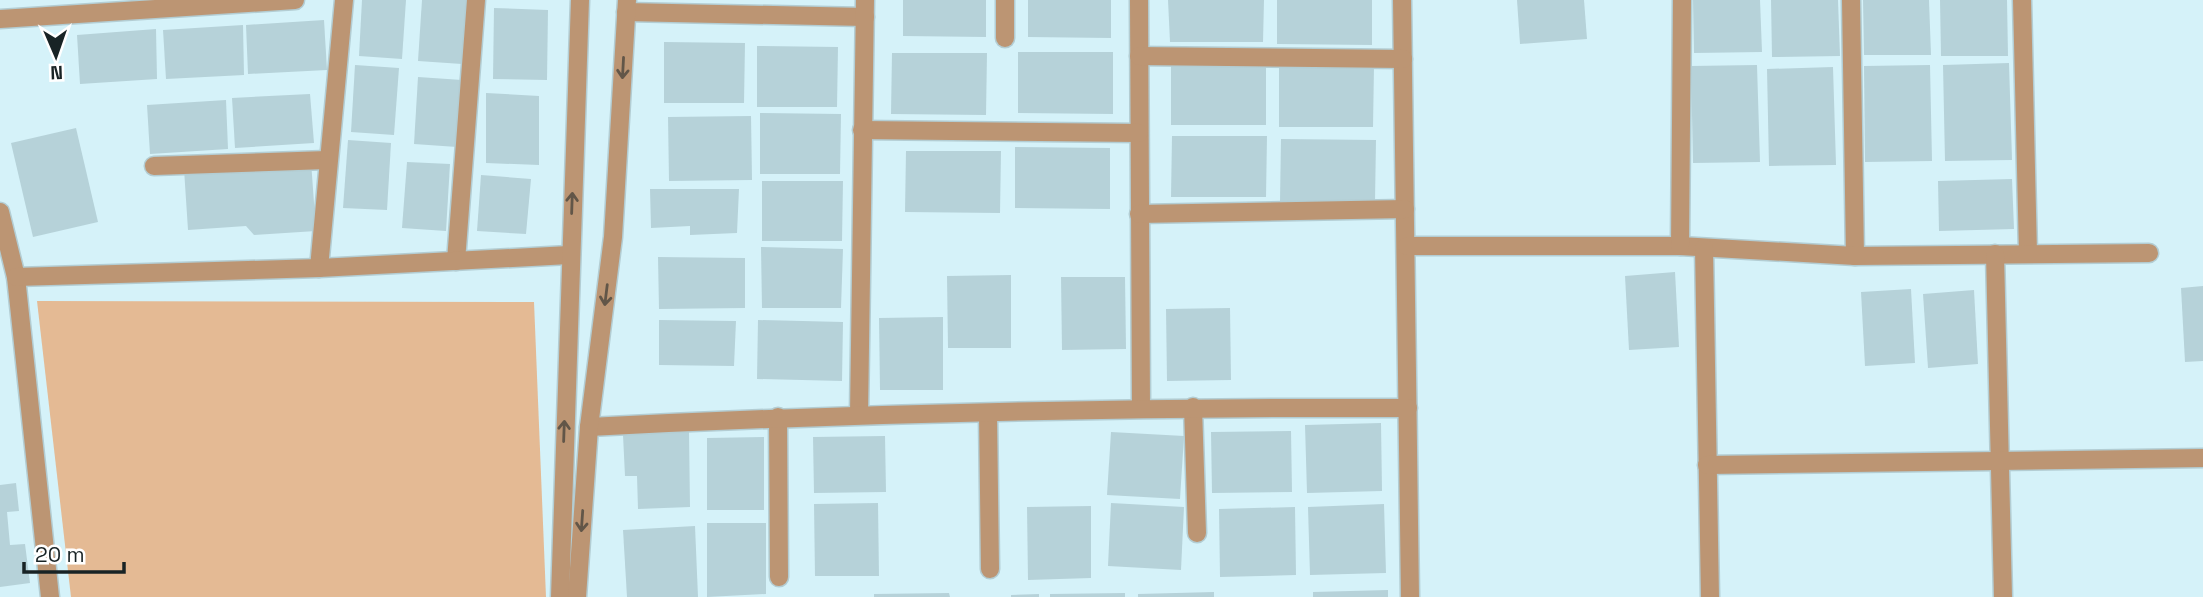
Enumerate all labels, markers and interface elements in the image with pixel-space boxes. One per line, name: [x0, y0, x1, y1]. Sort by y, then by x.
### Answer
north arrow: [21, 21, 91, 91]
one-way arrow: [616, 56, 629, 79]
text: N: [50, 60, 63, 85]
one-way arrow: [565, 192, 578, 215]
one-way arrow: [599, 283, 612, 306]
one-way arrow: [558, 420, 571, 443]
one-way arrow: [575, 509, 588, 532]
scale bar: [24, 530, 124, 574]
text: 20 m: [35, 541, 85, 568]

